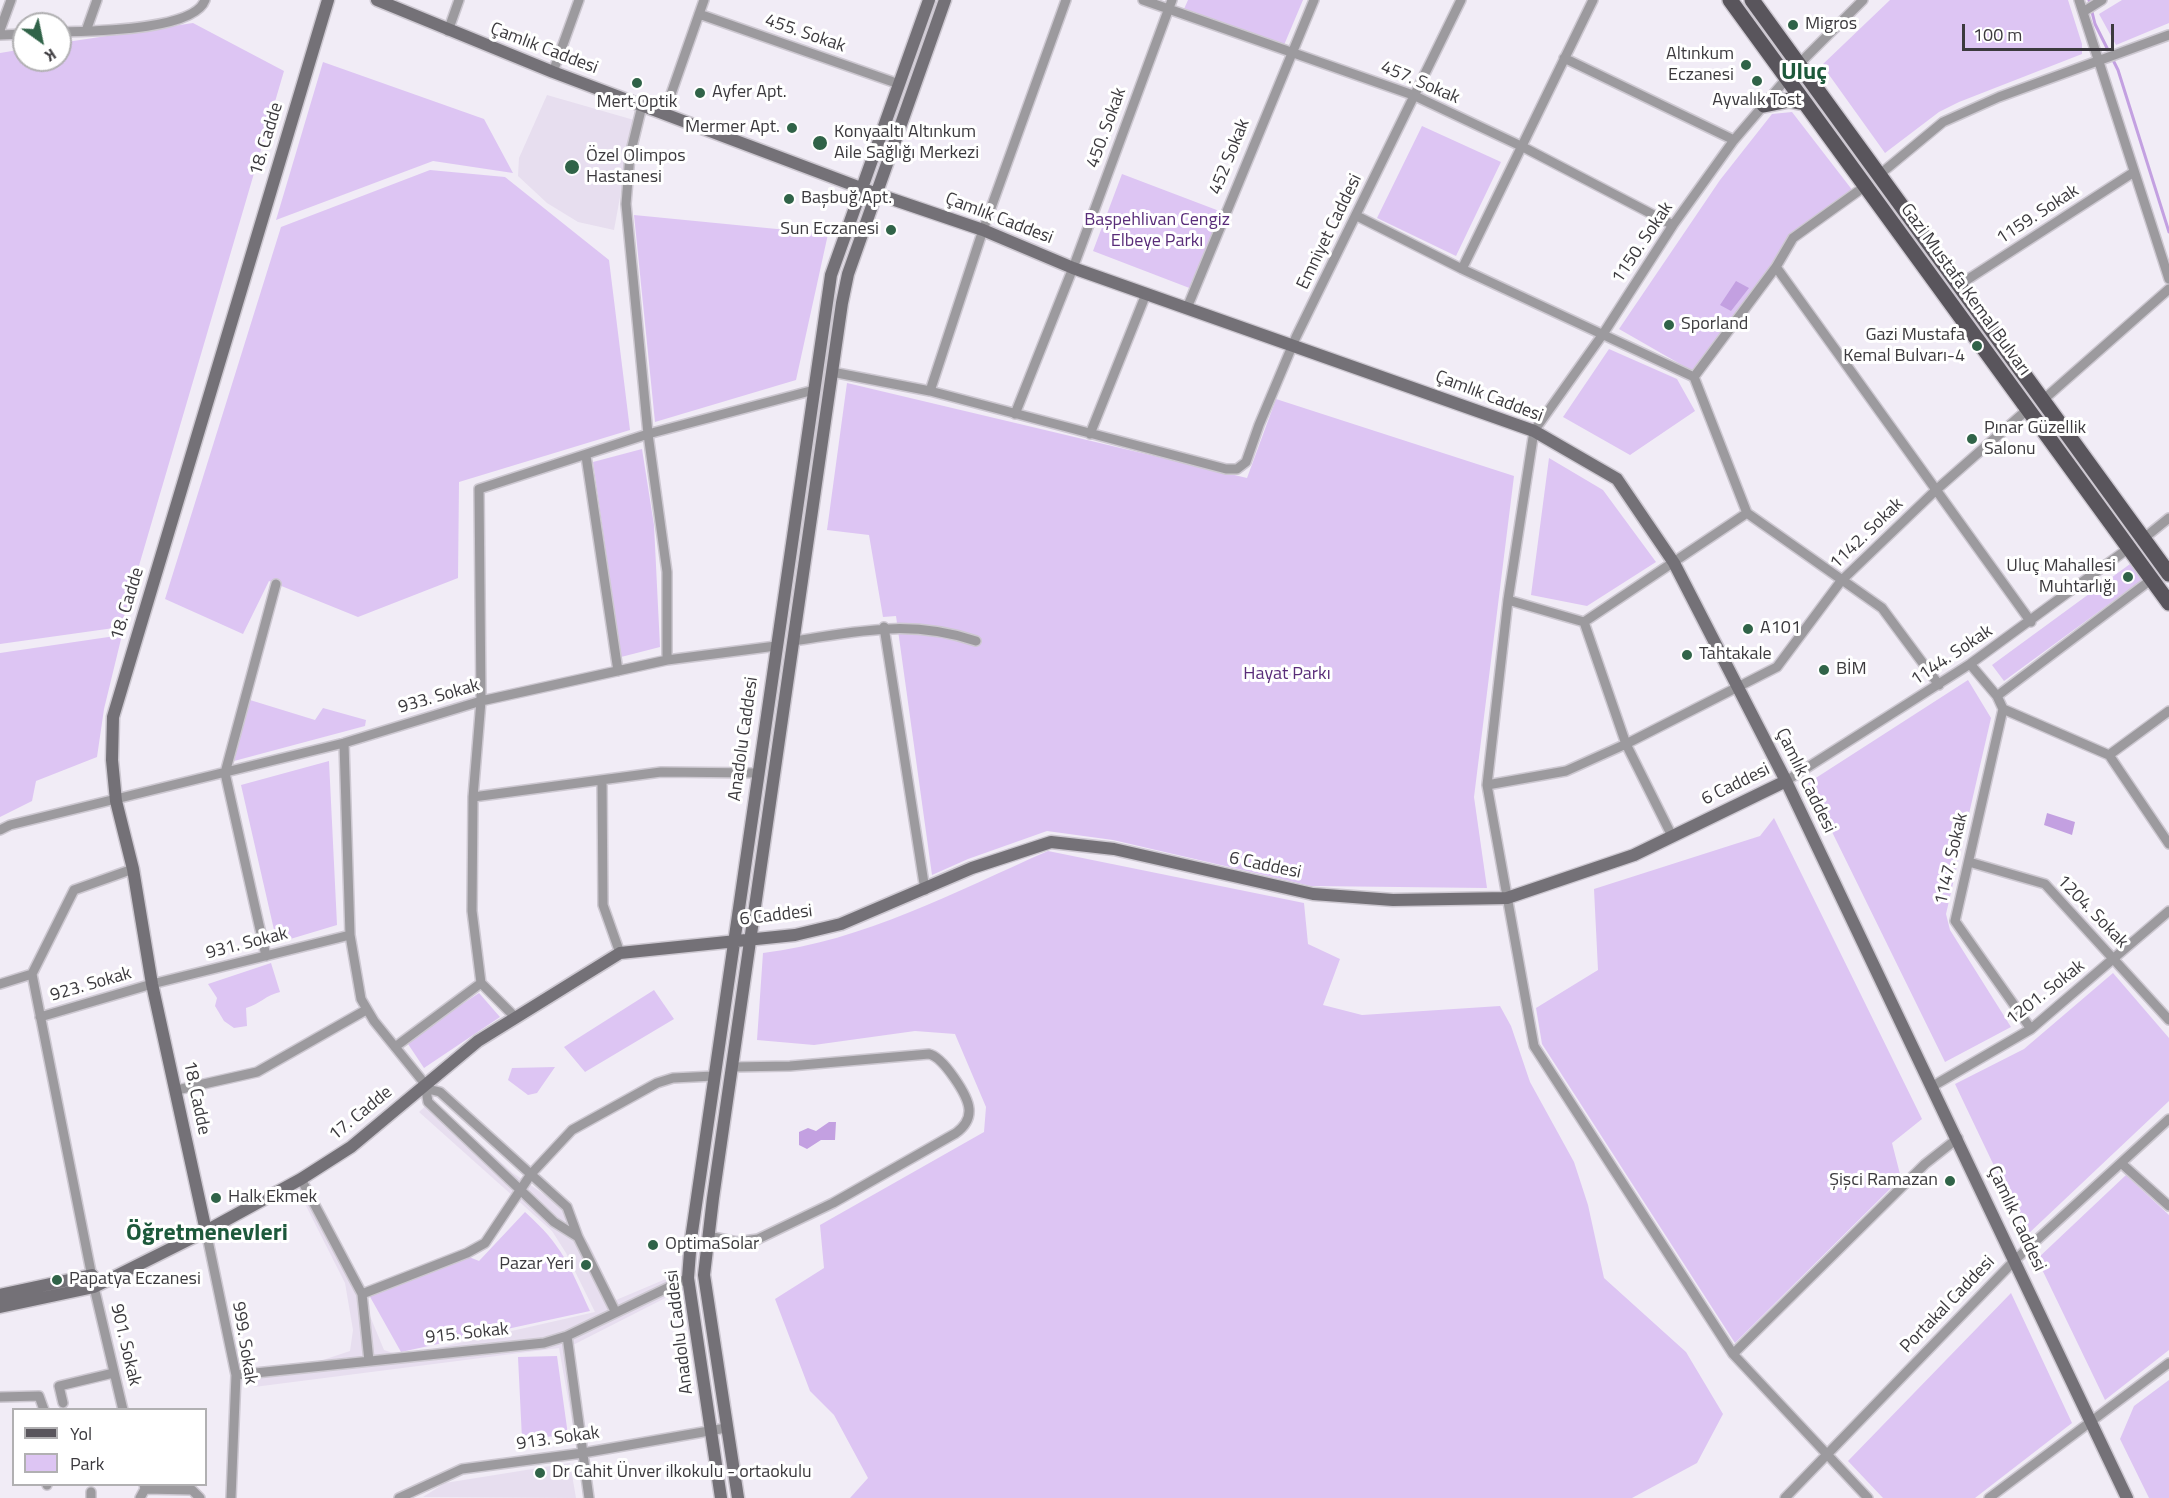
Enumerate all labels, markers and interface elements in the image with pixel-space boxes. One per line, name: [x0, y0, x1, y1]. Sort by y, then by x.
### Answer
street label: 455. Sokak: [762, 10, 848, 58]
north arrow: [12, 12, 72, 72]
scale bar: [1965, 12, 2116, 50]
place label: Migros: [1805, 14, 1857, 36]
marker: Migros: [1786, 18, 1800, 32]
street label: Çamlık Caddesi: [487, 19, 601, 79]
text: 100 m: [1973, 21, 2022, 48]
text: K: [40, 43, 61, 68]
place label: Altınkum Eczanesi: [1666, 44, 1734, 86]
street label: 457. Sokak: [1377, 57, 1463, 109]
marker: Altınkum Eczanesi: [1739, 58, 1753, 72]
district label: Uluç: [1781, 59, 1827, 87]
marker: Ayvalık Tost: [1750, 74, 1764, 88]
marker: Mert Optik: [630, 76, 644, 90]
place label: Ayfer Apt.: [712, 82, 787, 104]
street label: 450. Sokak: [1083, 85, 1131, 171]
marker: Ayfer Apt.: [693, 86, 707, 100]
place label: Ayvalık Tost: [1712, 90, 1802, 112]
place label: Mert Optik: [597, 92, 677, 114]
street label: 18. Cadde: [246, 100, 288, 178]
street label: 452 Sokak: [1205, 116, 1255, 198]
place label: Mermer Apt.: [685, 117, 780, 139]
marker: Mermer Apt.: [785, 121, 799, 135]
place label: Konyaaltı Altınkum Aile Sağlığı Merkezi: [834, 122, 979, 164]
marker: Konyaaltı Altınkum Aile Sağlığı Merkezi: [811, 134, 829, 152]
place label: Özel Olimpos Hastanesi: [586, 146, 686, 188]
marker: Özel Olimpos Hastanesi: [563, 158, 581, 176]
street label: Emniyet Caddesi: [1293, 171, 1367, 293]
street label: 1159. Sokak: [1993, 180, 2083, 250]
place label: Başbuğ Apt.: [801, 188, 892, 210]
street label: Çamlık Caddesi: [942, 189, 1056, 249]
marker: Başbuğ Apt.: [782, 192, 796, 206]
street label: 1150. Sokak: [1608, 198, 1678, 288]
street label: Gazi Mustafa Kemal Bulvarı: [1895, 200, 2035, 380]
park label: Başpehlivan Cengiz Elbeye Parkı: [1084, 210, 1230, 252]
place label: Sun Eczanesi: [780, 219, 879, 241]
marker: Sun Eczanesi: [884, 223, 898, 237]
place label: Sporland: [1681, 314, 1748, 336]
marker: Sporland: [1662, 318, 1676, 332]
place label: Gazi Mustafa Kemal Bulvarı-4: [1843, 325, 1965, 368]
marker: Gazi Mustafa Kemal Bulvarı-4: [1970, 339, 1984, 353]
street label: Çamlık Caddesi: [1432, 367, 1546, 427]
place label: Pınar Güzellik Salonu: [1984, 418, 2086, 460]
marker: Pınar Güzellik Salonu: [1965, 432, 1979, 446]
street label: 1142. Sokak: [1826, 494, 1908, 574]
place label: Uluç Mahallesi Muhtarlığı: [2006, 556, 2116, 598]
street label: 18. Cadde: [107, 565, 149, 643]
marker: Uluç Mahallesi Muhtarlığı: [2121, 570, 2135, 584]
place label: A101: [1760, 618, 1801, 640]
street label: 1144. Sokak: [1907, 621, 1997, 691]
marker: A101: [1741, 622, 1755, 636]
place label: Tahtakale: [1699, 644, 1772, 666]
marker: Tahtakale: [1680, 648, 1694, 662]
place label: BİM: [1836, 659, 1867, 681]
marker: BİM: [1817, 663, 1831, 677]
park label: Hayat Parkı: [1243, 664, 1331, 686]
street label: 933. Sokak: [396, 675, 482, 719]
street label: Anadolu Caddesi: [725, 675, 763, 803]
street label: Çamlık Caddesi: [1770, 725, 1840, 837]
street label: 6 Caddesi: [1698, 759, 1774, 811]
street label: 1147. Sokak: [1931, 811, 1973, 907]
street label: 6 Caddesi: [1227, 848, 1303, 884]
street label: 1204. Sokak: [2052, 871, 2132, 953]
street label: 6 Caddesi: [738, 901, 814, 931]
street label: 931. Sokak: [204, 923, 290, 965]
street label: 1201. Sokak: [2002, 956, 2090, 1030]
street label: 923. Sokak: [48, 963, 134, 1007]
street label: 18. Cadde: [178, 1059, 214, 1137]
street label: 17. Cadde: [325, 1082, 397, 1146]
street label: Çamlık Caddesi: [1982, 1163, 2050, 1275]
place label: Şişci Ramazan: [1829, 1170, 1938, 1192]
marker: Şişci Ramazan: [1943, 1174, 1957, 1188]
place label: Halk Ekmek: [228, 1187, 317, 1209]
marker: Halk Ekmek: [209, 1191, 223, 1205]
district label: Öğretmenevleri: [126, 1220, 288, 1248]
place label: OptimaSolar: [665, 1234, 759, 1256]
marker: OptimaSolar: [646, 1238, 660, 1252]
street label: Portakal Caddesi: [1896, 1252, 2000, 1358]
place label: Pazar Yeri: [499, 1254, 574, 1276]
marker: Pazar Yeri: [579, 1258, 593, 1272]
street label: Anadolu Caddesi: [662, 1268, 698, 1396]
place label: Papatya Eczanesi: [69, 1269, 201, 1291]
marker: Papatya Eczanesi: [50, 1273, 64, 1287]
street label: 999. Sokak: [227, 1300, 261, 1386]
street label: 901. Sokak: [105, 1302, 145, 1388]
street label: 915. Sokak: [424, 1319, 510, 1349]
legend: [12, 1408, 207, 1486]
text: Yol: [70, 1420, 92, 1447]
street label: 913. Sokak: [515, 1422, 601, 1456]
text: Park: [70, 1450, 104, 1477]
place label: Dr Cahit Ünver ilkokulu - ortaokulu: [552, 1462, 812, 1484]
marker: Dr Cahit Ünver ilkokulu - ortaokulu: [533, 1466, 547, 1480]

